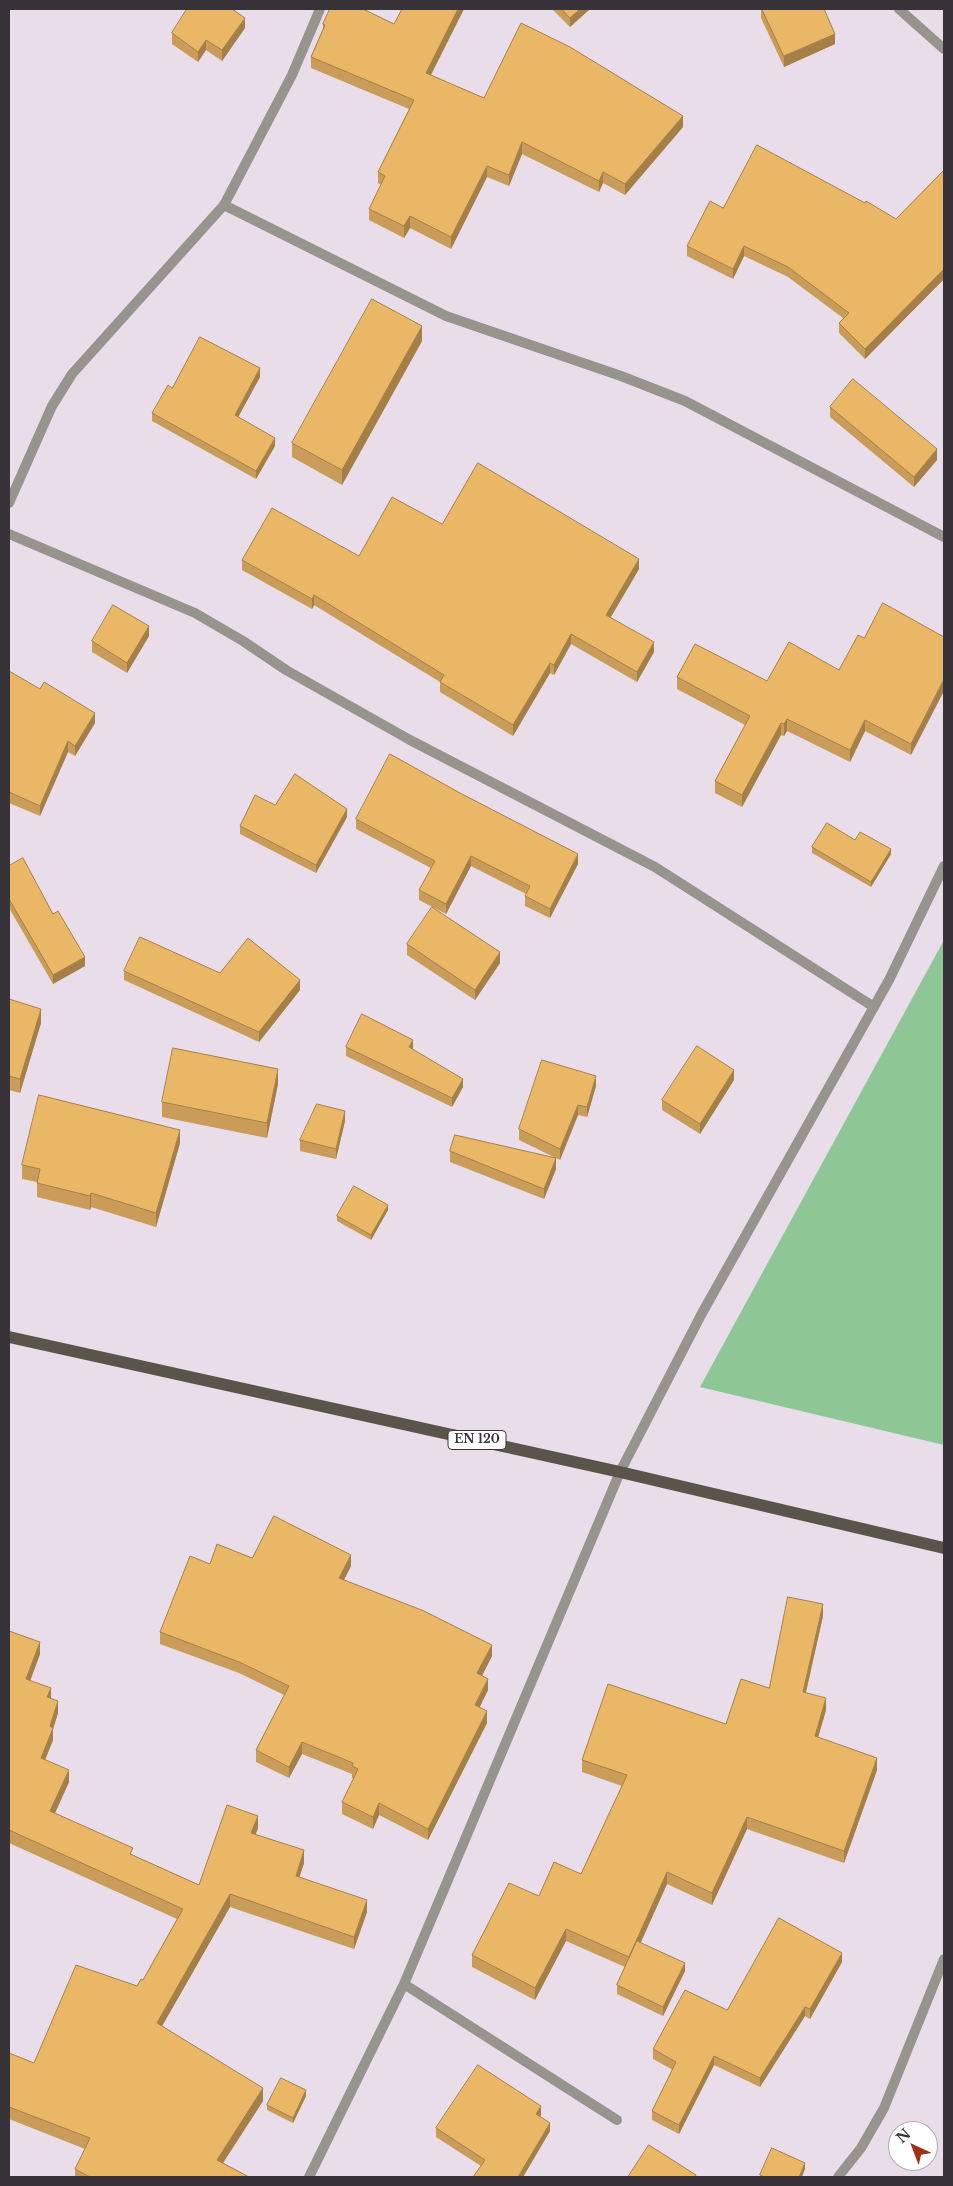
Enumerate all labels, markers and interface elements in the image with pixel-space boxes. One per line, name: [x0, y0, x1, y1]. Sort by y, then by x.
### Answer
road number: EN 120: [448, 1430, 506, 1450]
north arrow: [888, 2121, 938, 2171]
text: N: [892, 2125, 914, 2147]

